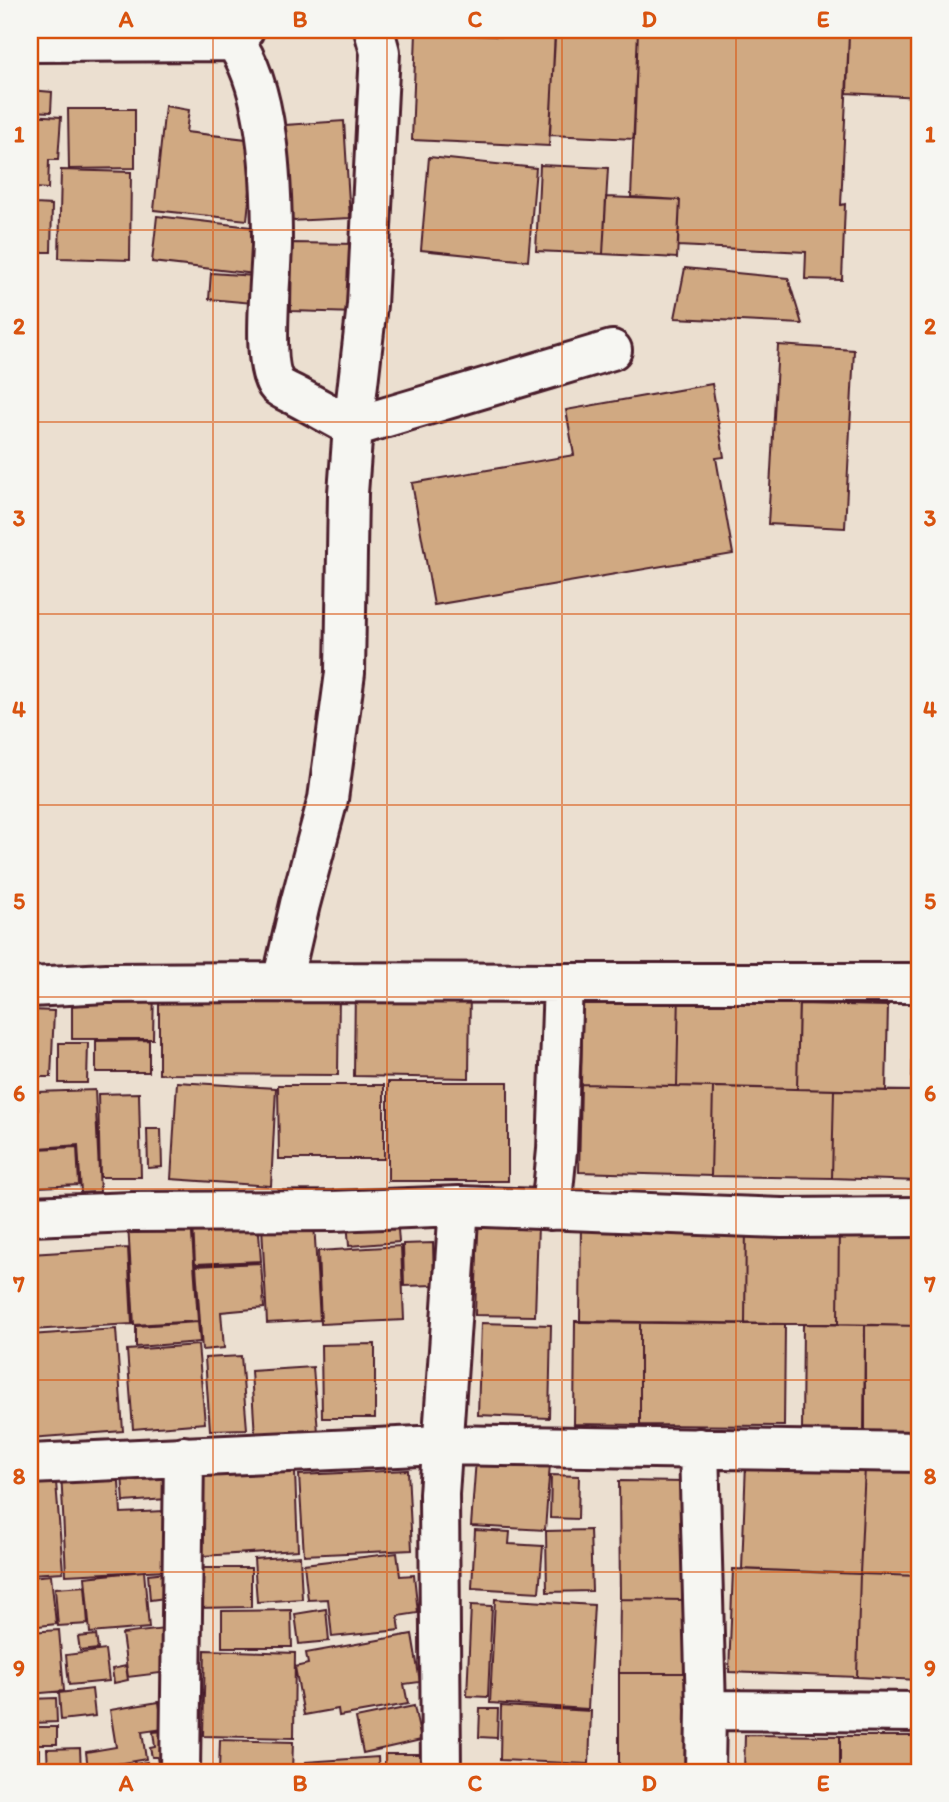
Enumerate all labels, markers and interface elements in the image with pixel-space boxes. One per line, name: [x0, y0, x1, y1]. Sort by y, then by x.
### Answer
text: A: [118, 5, 134, 33]
text: B: [293, 5, 308, 33]
text: C: [468, 5, 483, 33]
text: D: [641, 5, 657, 33]
text: E: [817, 5, 830, 33]
text: 1: [14, 120, 25, 148]
text: 1: [925, 120, 936, 148]
text: 2: [13, 312, 26, 340]
text: 2: [924, 312, 937, 340]
text: 3: [13, 504, 26, 532]
text: 3: [924, 504, 937, 532]
text: 4: [12, 695, 26, 723]
text: 4: [923, 695, 937, 723]
text: 5: [13, 887, 25, 915]
text: 5: [924, 887, 936, 915]
text: 6: [13, 1079, 25, 1107]
text: 6: [924, 1079, 936, 1107]
text: 7: [12, 1270, 25, 1298]
text: 7: [923, 1270, 936, 1298]
text: 8: [13, 1462, 26, 1490]
text: 8: [924, 1462, 937, 1490]
text: 9: [13, 1654, 25, 1682]
text: 9: [924, 1654, 936, 1682]
text: A: [118, 1769, 134, 1797]
text: B: [293, 1769, 308, 1797]
text: C: [468, 1769, 483, 1797]
text: D: [641, 1769, 657, 1797]
text: E: [817, 1769, 830, 1797]

